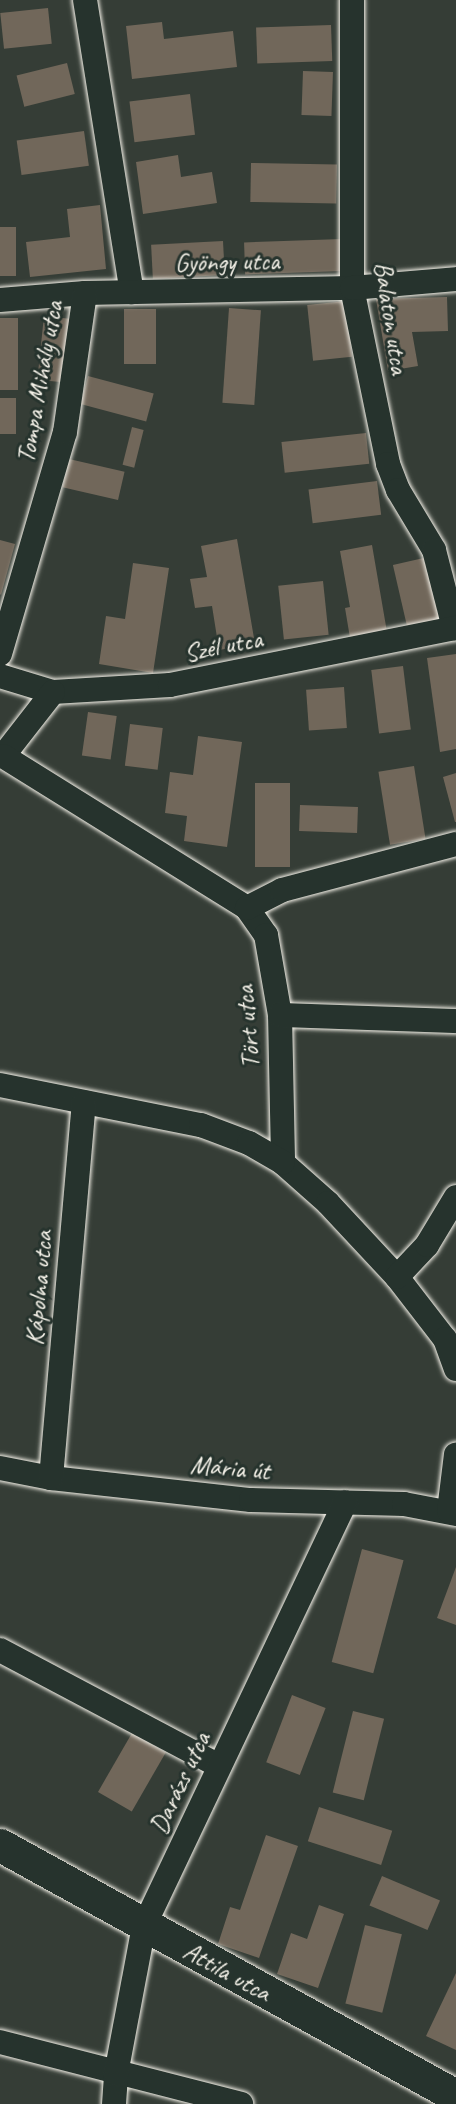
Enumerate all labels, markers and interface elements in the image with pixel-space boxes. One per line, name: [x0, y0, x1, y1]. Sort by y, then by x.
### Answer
street label: Gyöngy utca: [174, 245, 280, 279]
street label: Balaton utca: [367, 260, 415, 376]
street label: Tompa Mihály utca: [10, 298, 70, 466]
street label: Szél utca: [182, 623, 264, 669]
street label: Tört utca: [229, 984, 267, 1070]
street label: Kápolna utca: [18, 1230, 60, 1346]
street label: Mária út: [189, 1449, 271, 1487]
street label: Darázs utca: [143, 1727, 217, 1839]
street label: Attila utca: [178, 1936, 276, 2008]

